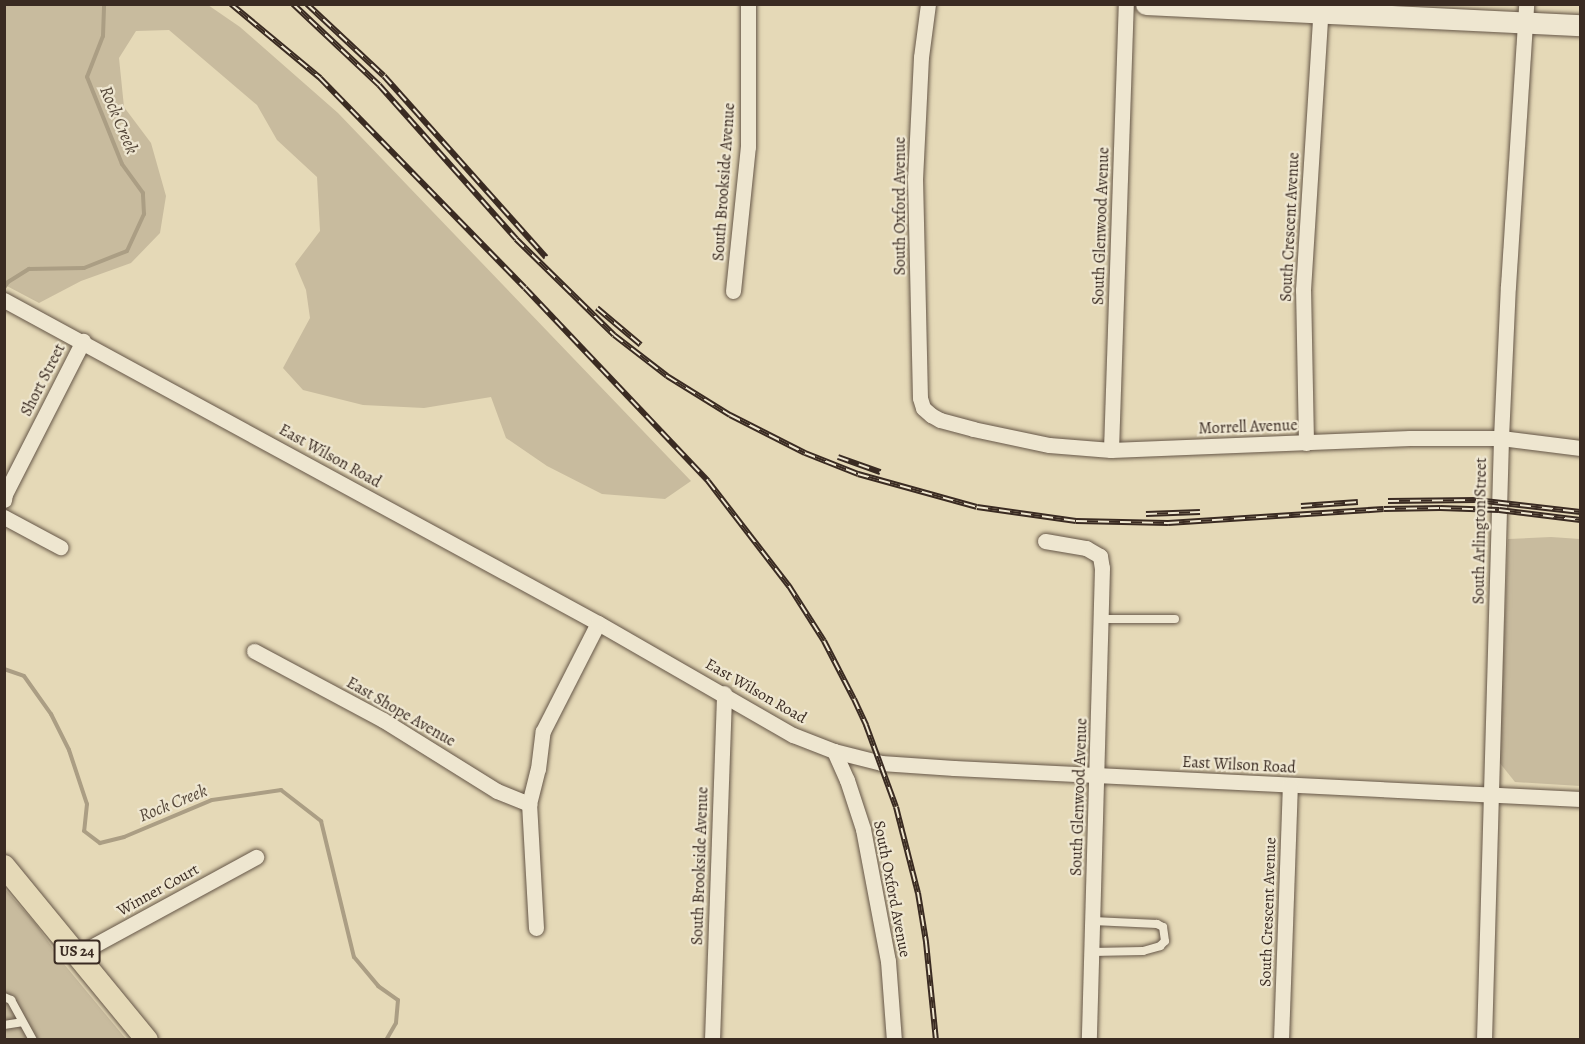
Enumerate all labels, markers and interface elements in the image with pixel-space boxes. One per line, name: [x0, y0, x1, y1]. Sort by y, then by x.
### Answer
water label: Rock Creek: [95, 83, 143, 157]
street label: South Brookside Avenue: [709, 102, 739, 262]
street label: South Oxford Avenue: [890, 137, 910, 275]
street label: South Glenwood Avenue: [1089, 147, 1113, 305]
street label: South Crescent Avenue: [1276, 152, 1304, 302]
street label: Short Street: [17, 341, 69, 419]
street label: Morrell Avenue: [1198, 416, 1298, 438]
street label: East Wilson Road: [276, 420, 384, 492]
street label: South Arlington Street: [1469, 458, 1491, 604]
street label: East Wilson Road: [702, 654, 810, 728]
street label: East Shope Avenue: [343, 673, 459, 751]
street label: South Glenwood Avenue: [1067, 718, 1091, 876]
street label: East Wilson Road: [1182, 752, 1296, 778]
water label: Rock Creek: [136, 780, 210, 826]
street label: South Brookside Avenue: [688, 786, 712, 946]
street label: South Oxford Avenue: [869, 819, 915, 959]
street label: South Crescent Avenue: [1256, 837, 1280, 987]
street label: Winner Court: [114, 860, 202, 920]
road number: US 24: [53, 940, 101, 964]

